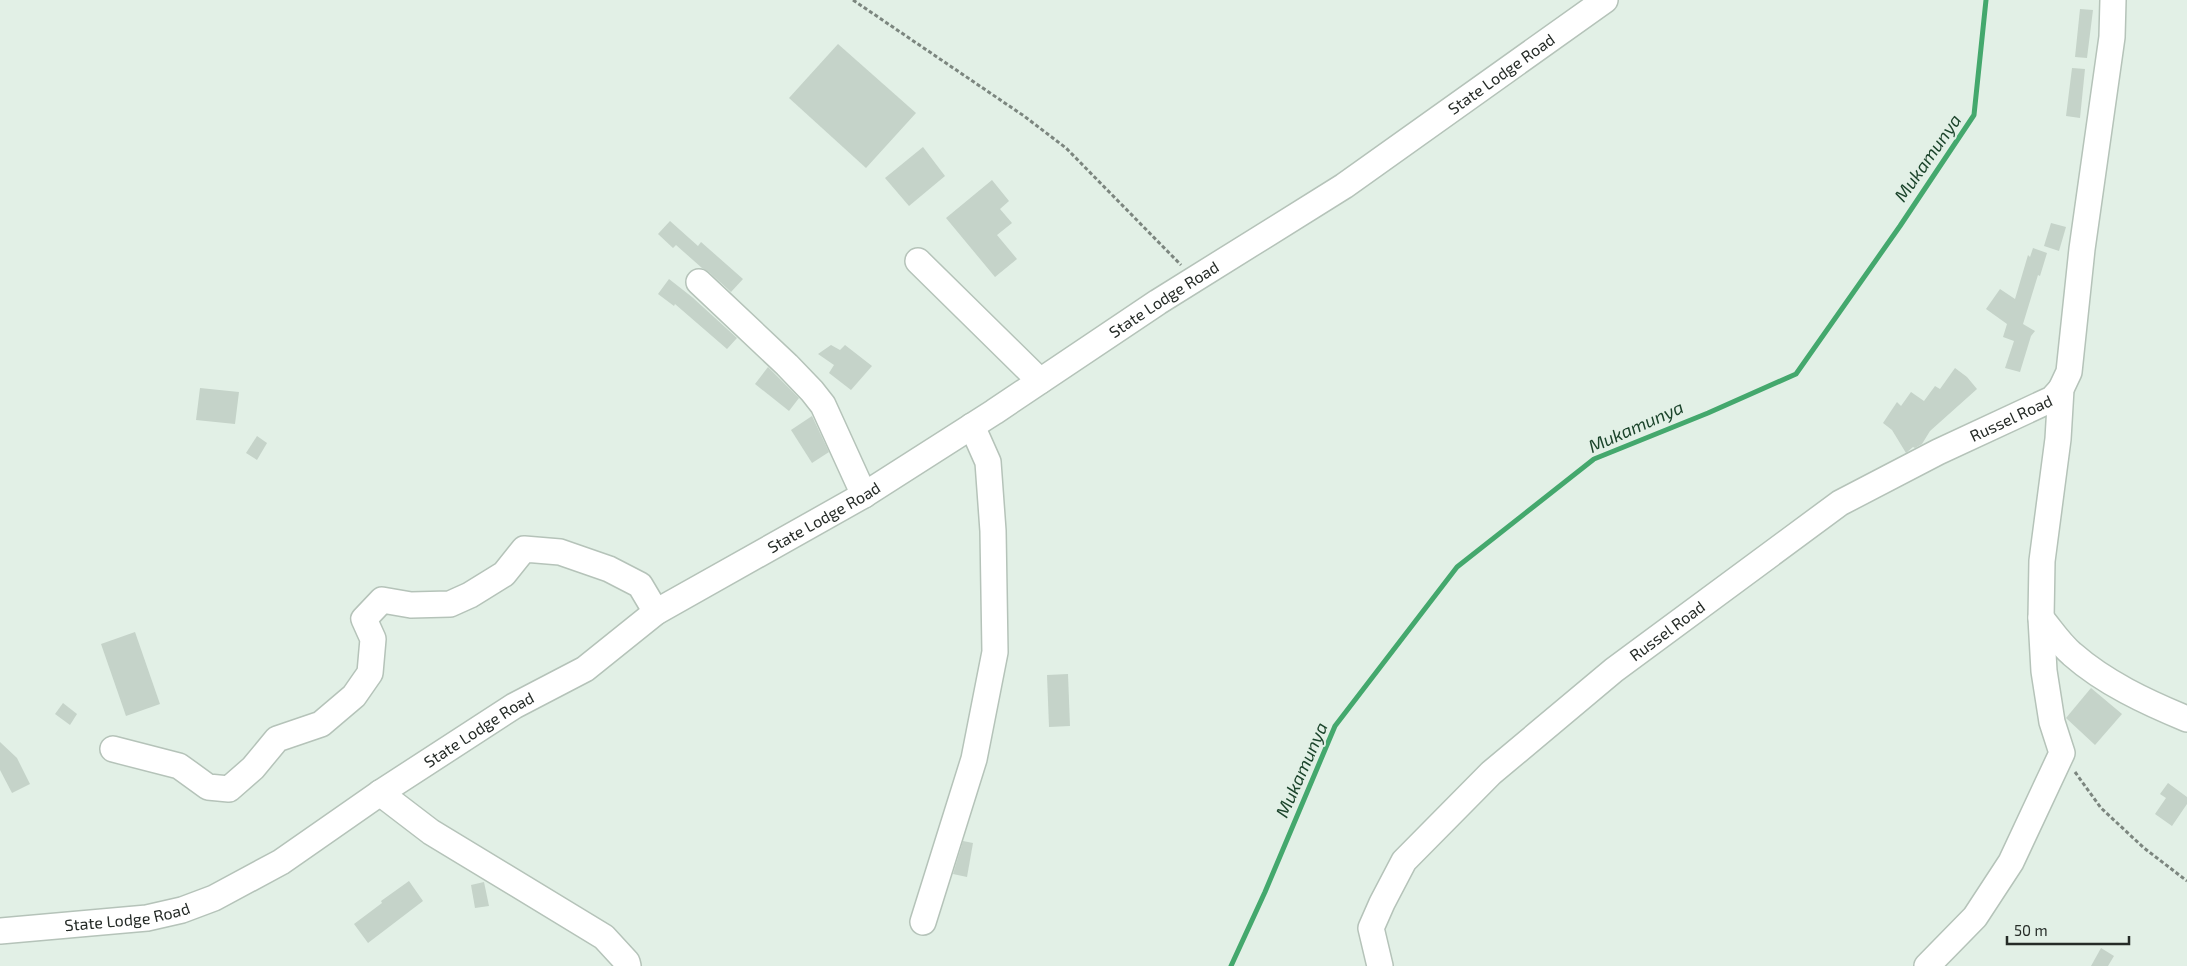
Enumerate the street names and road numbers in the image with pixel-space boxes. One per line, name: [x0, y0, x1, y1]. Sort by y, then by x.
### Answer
street label: State Lodge Road: [1444, 29, 1558, 118]
street label: State Lodge Road: [1105, 257, 1222, 341]
street label: Russel Road: [1967, 390, 2055, 445]
street label: State Lodge Road: [764, 477, 883, 556]
street label: Russel Road: [1626, 596, 1708, 664]
street label: State Lodge Road: [420, 687, 537, 771]
street label: State Lodge Road: [64, 898, 192, 934]

